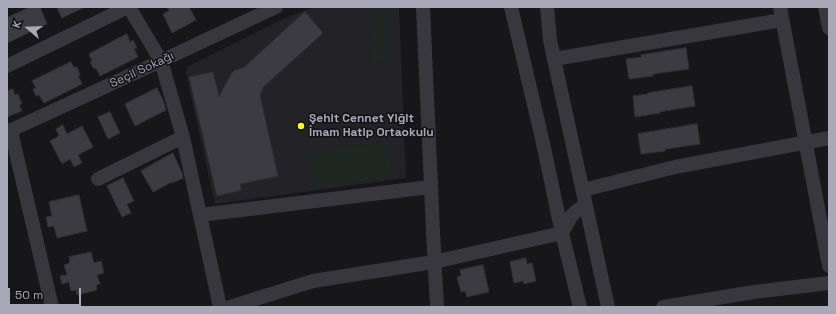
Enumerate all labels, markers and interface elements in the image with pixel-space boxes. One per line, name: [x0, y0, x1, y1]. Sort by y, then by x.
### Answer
north arrow: [8, 8, 48, 48]
text: K: [9, 19, 24, 30]
street label: Seçil Sokağı: [108, 49, 176, 91]
place label: Şehit Cennet Yiğit İmam Hatip Ortaokulu: [309, 112, 434, 140]
marker: Şehit Cennet Yiğit İmam Hatip Ortaokulu: [296, 121, 306, 131]
scale bar: [10, 280, 83, 306]
text: 50 m: [15, 287, 43, 303]

